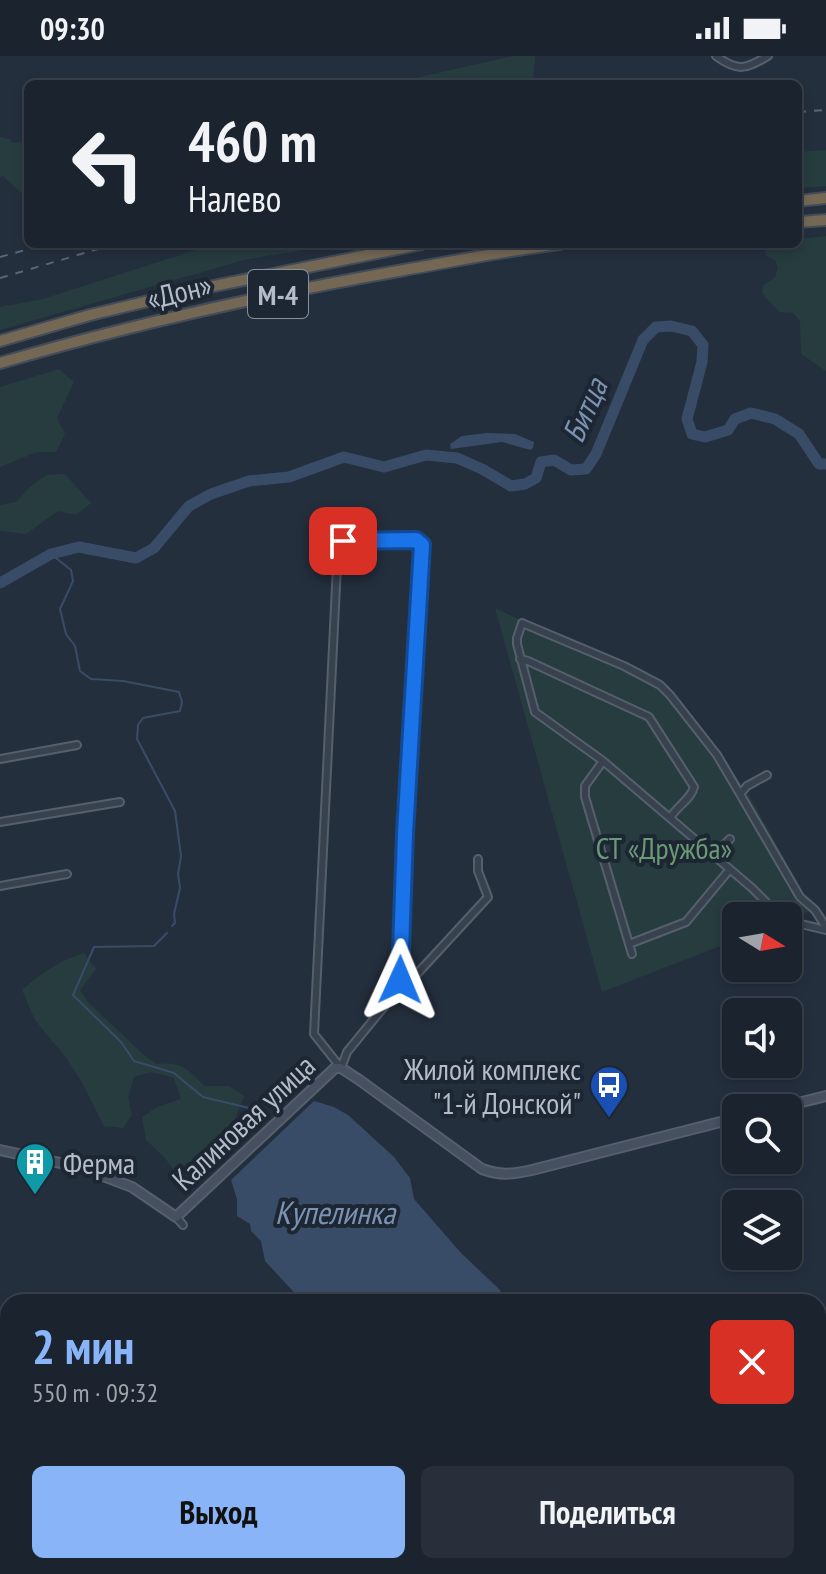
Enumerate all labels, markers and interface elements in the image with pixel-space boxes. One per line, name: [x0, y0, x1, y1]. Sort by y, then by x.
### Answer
text: 09:30: [40, 9, 105, 48]
text: 460 m: [188, 105, 317, 177]
icon: left: [56, 112, 160, 216]
text: Налево: [188, 175, 281, 222]
street label: «Дон»: [143, 264, 215, 318]
road number: М-4: [248, 270, 308, 318]
water label: Битца: [551, 370, 617, 448]
pin: [309, 507, 377, 575]
icon: arrive: [321, 519, 365, 563]
park label: СТ «Дружба»: [596, 828, 732, 867]
north arrow: [722, 902, 802, 982]
map controls: [722, 902, 802, 1270]
position arrow: [358, 938, 442, 1022]
button: sound: [722, 998, 802, 1078]
street label: Калиновая улица: [163, 1046, 323, 1198]
place label: Жилой комплекс "1-й Донской": [403, 1049, 581, 1122]
bus stop icon: Жилой комплекс "1-й Донской": [588, 1064, 630, 1119]
button: search: [722, 1094, 802, 1174]
building icon: Ферма: [14, 1141, 56, 1196]
place label: Ферма: [63, 1143, 135, 1182]
button: layers: [722, 1190, 802, 1270]
water label: Купелинка: [275, 1191, 397, 1233]
text: 2 мин: [32, 1315, 134, 1377]
button: close: [710, 1320, 794, 1404]
text: 550 m · 09:32: [32, 1376, 158, 1409]
button: Выход: [32, 1466, 405, 1558]
button: Поделиться: [421, 1466, 794, 1558]

